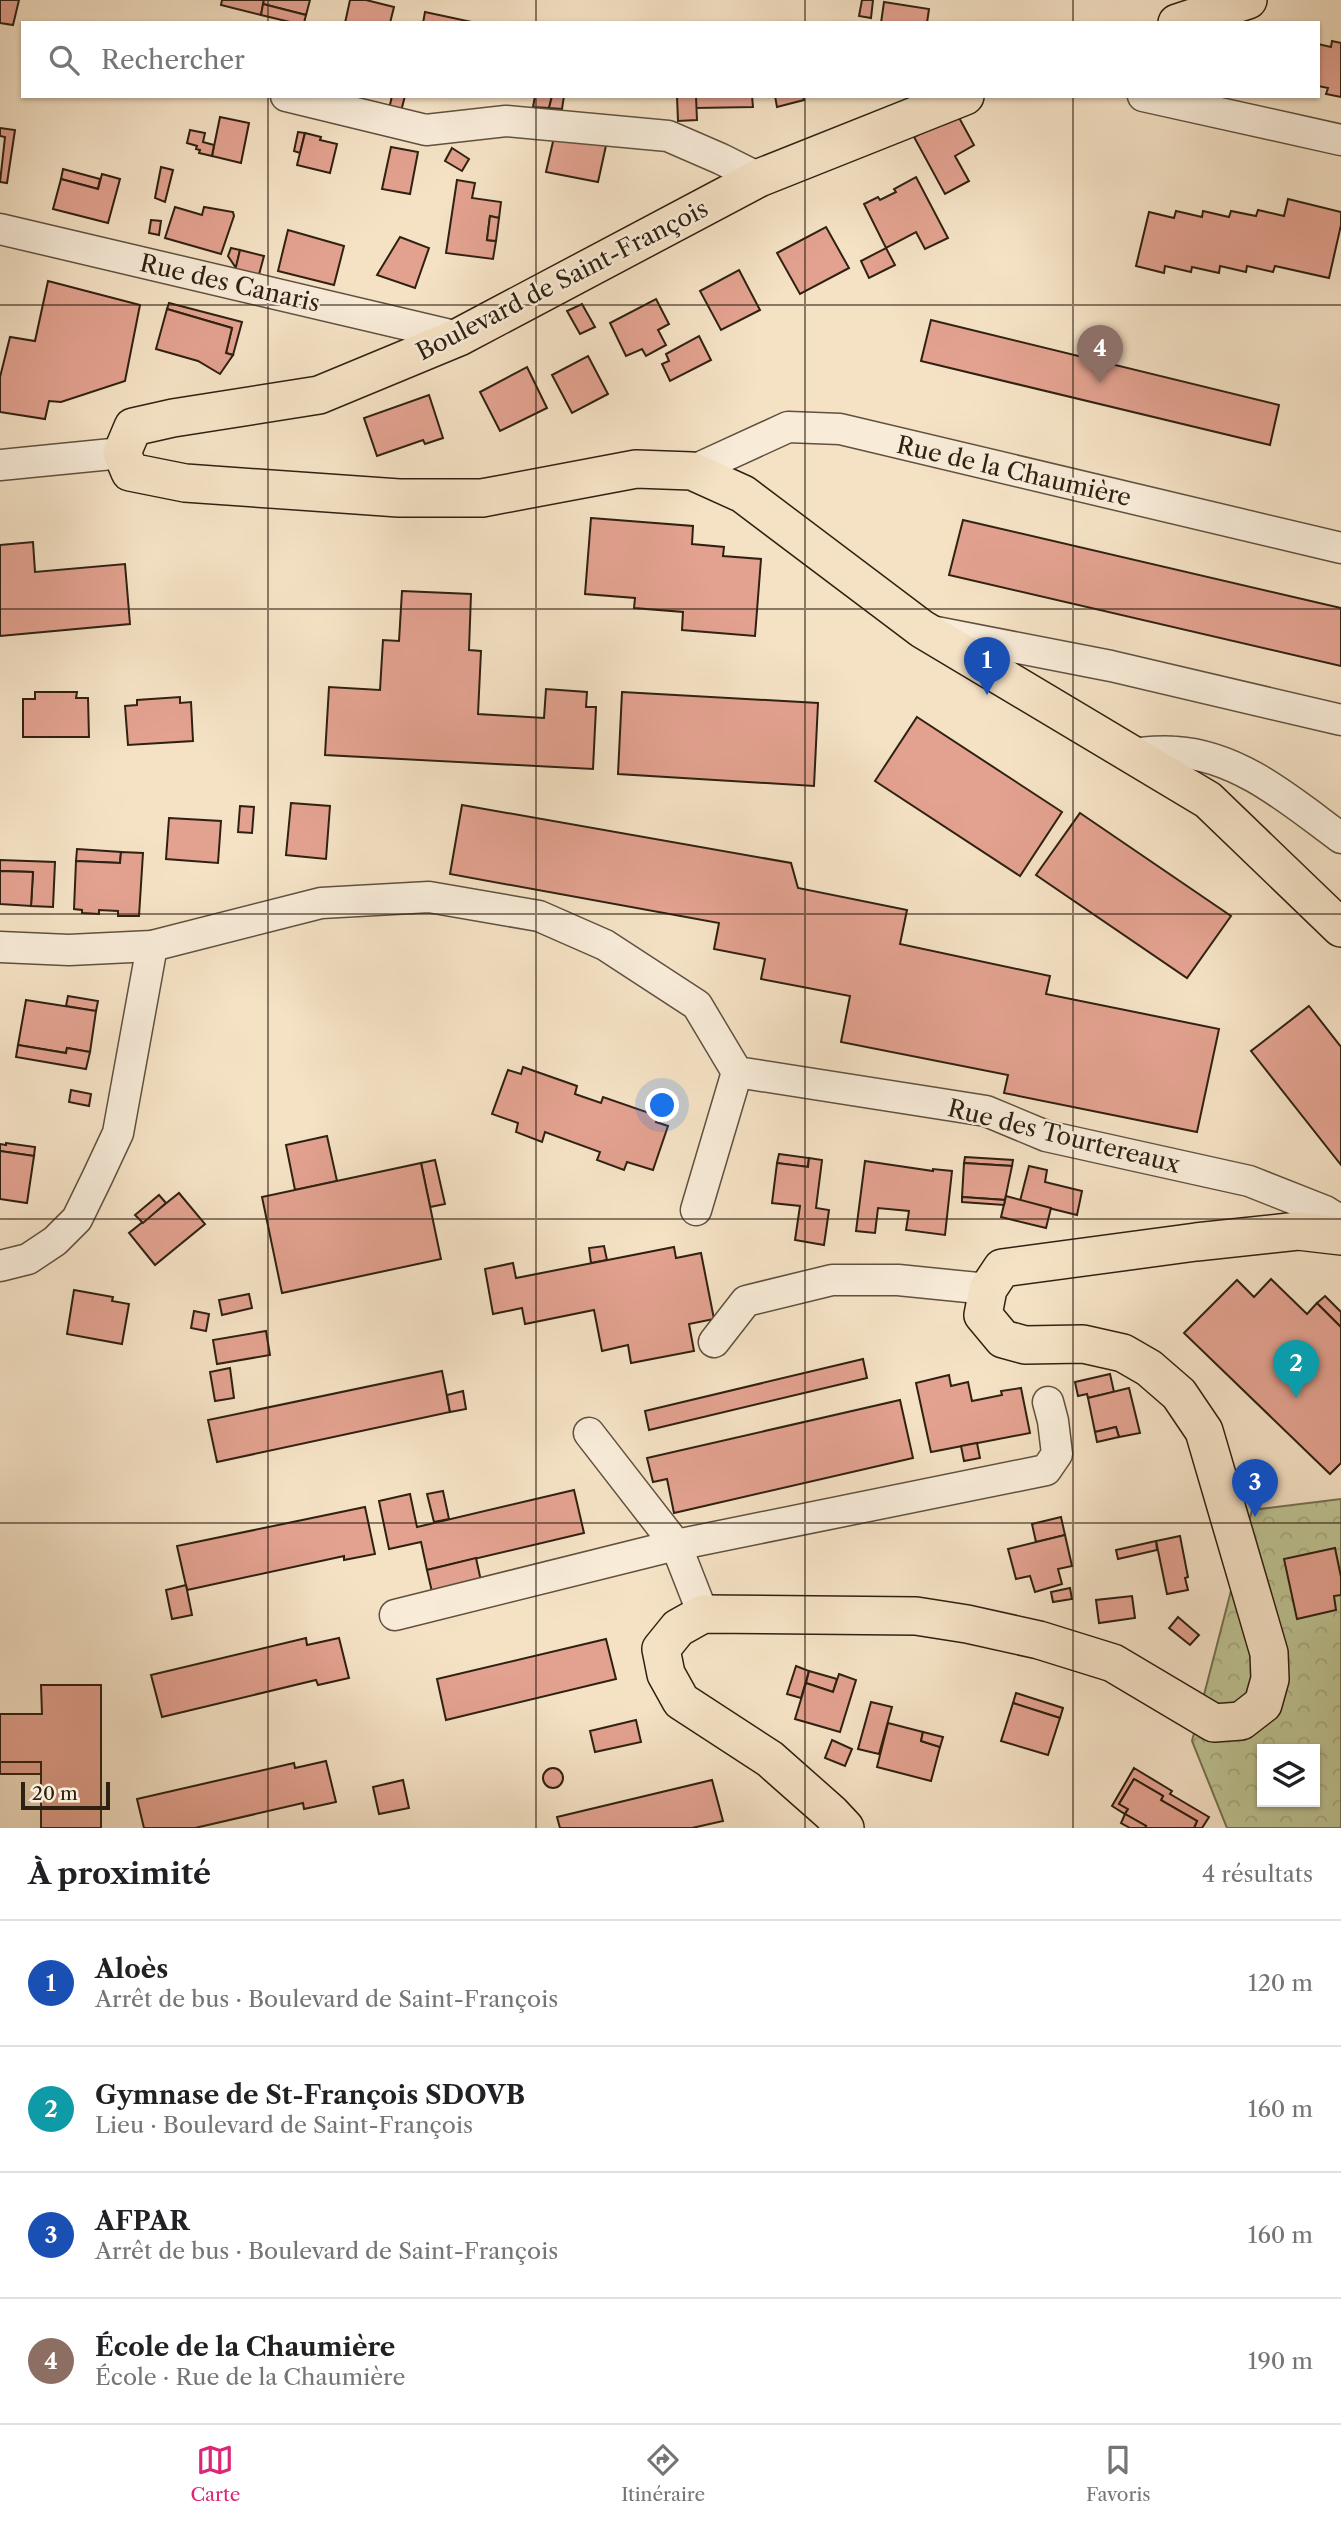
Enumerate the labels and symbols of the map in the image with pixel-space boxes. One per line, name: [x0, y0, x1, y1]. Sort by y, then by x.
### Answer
street label: Boulevard de Saint-François: [411, 194, 713, 366]
street label: Rue des Canaris: [137, 248, 323, 318]
pin: 4: [1077, 325, 1123, 383]
street label: Rue de la Chaumière: [894, 430, 1134, 512]
pin: 1: [964, 637, 1010, 695]
your location: [645, 1088, 679, 1122]
street label: Rue des Tourtereaux: [945, 1093, 1183, 1179]
pin: 2: [1273, 1340, 1319, 1398]
pin: 3: [1232, 1459, 1278, 1517]
scale bar: [21, 1779, 110, 1811]

